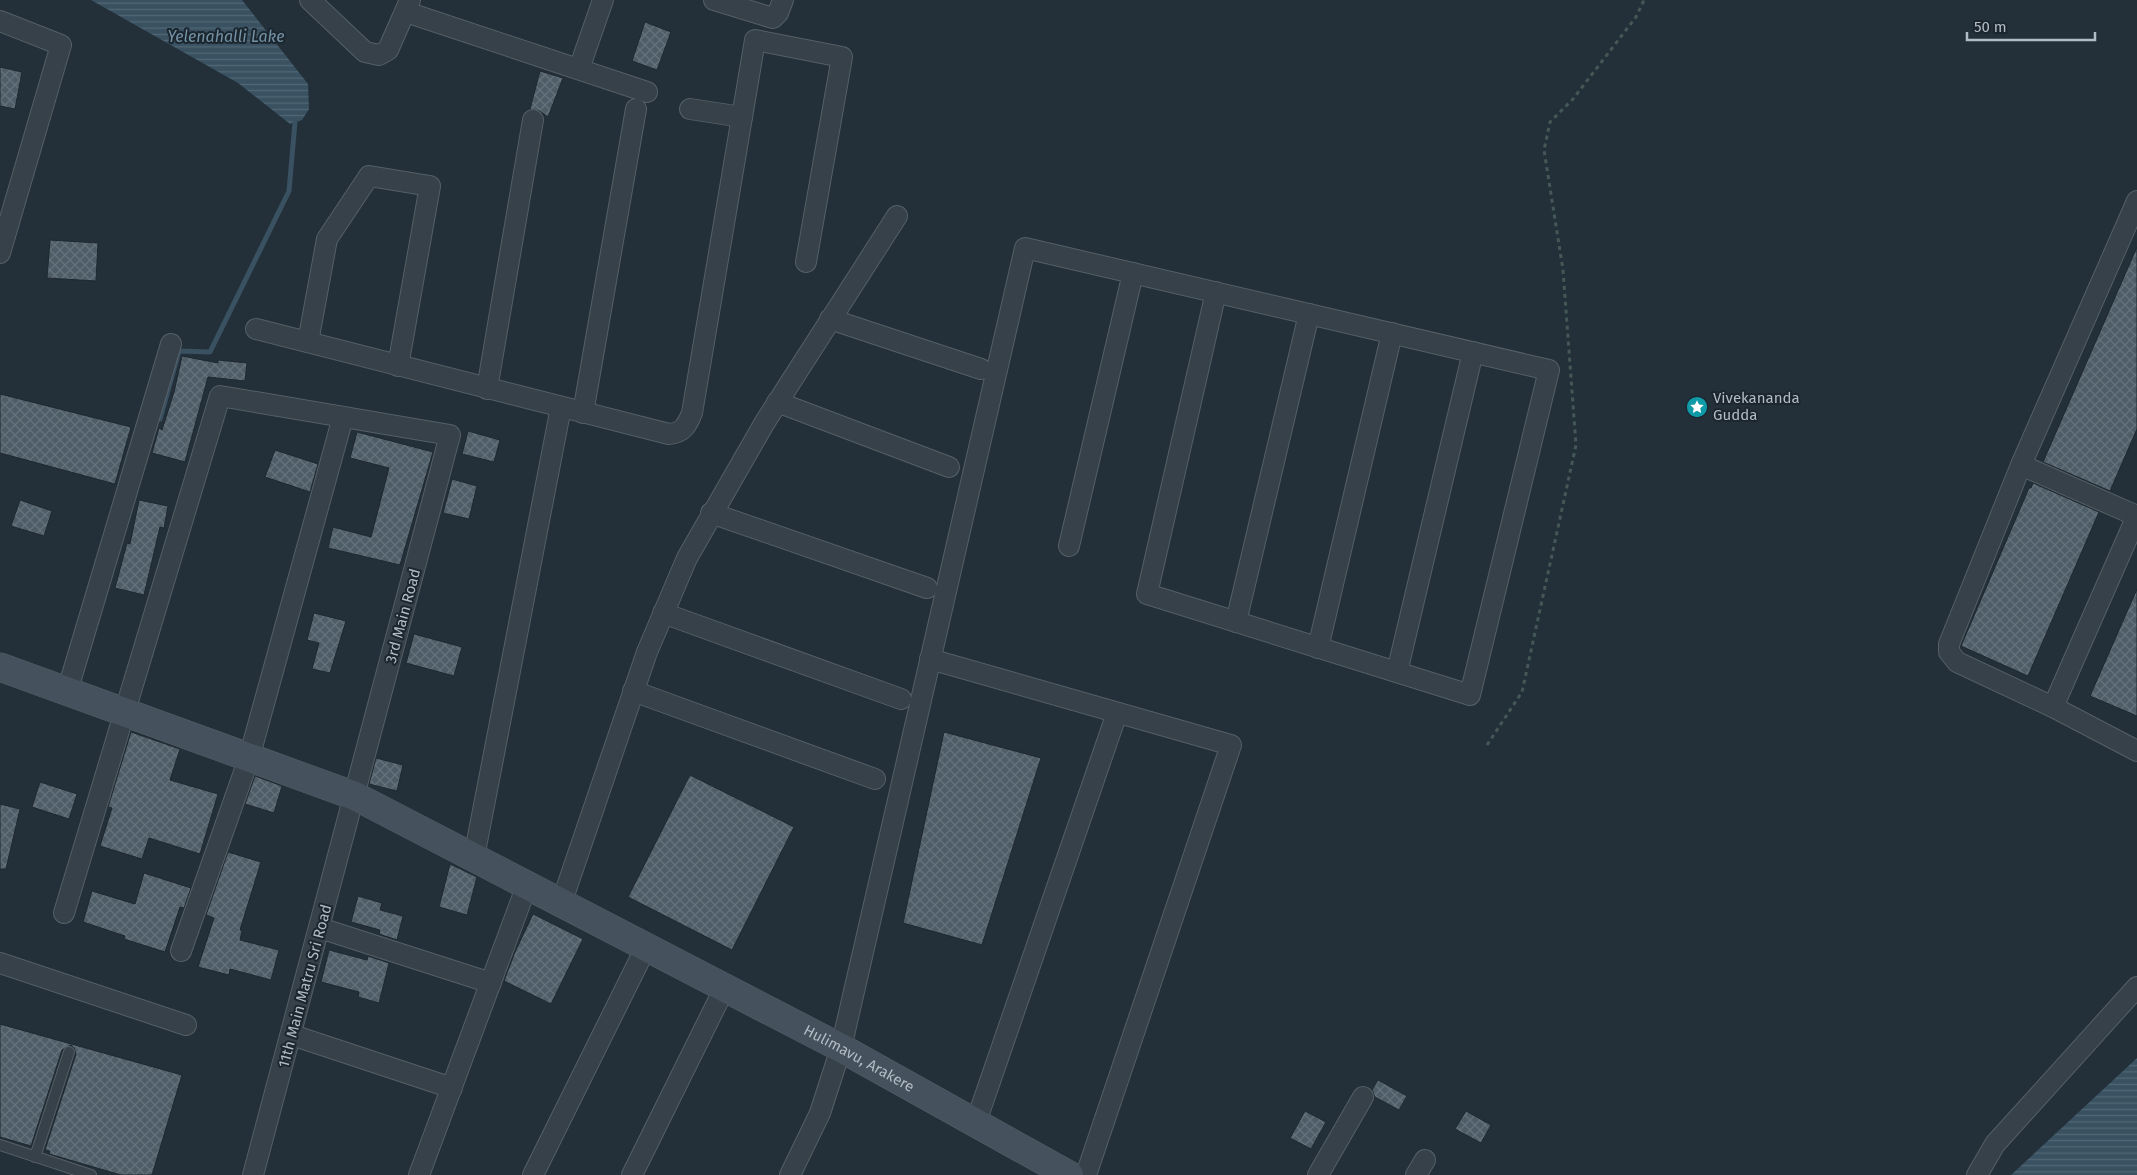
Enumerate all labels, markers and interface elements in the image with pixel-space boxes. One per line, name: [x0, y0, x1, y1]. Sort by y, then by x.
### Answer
scale bar: [1967, 10, 2094, 42]
text: 50 m: [1974, 18, 2007, 36]
water label: Yelenahalli Lake: [167, 27, 285, 46]
place label: Vivekananda Gudda: [1713, 389, 1800, 424]
place icon: Vivekananda Gudda: [1685, 395, 1709, 419]
street label: 3rd Main Road: [382, 567, 424, 665]
street label: 11th Main Matru Sri Road: [275, 902, 335, 1070]
street label: Hulimavu, Arakere: [801, 1021, 917, 1096]

